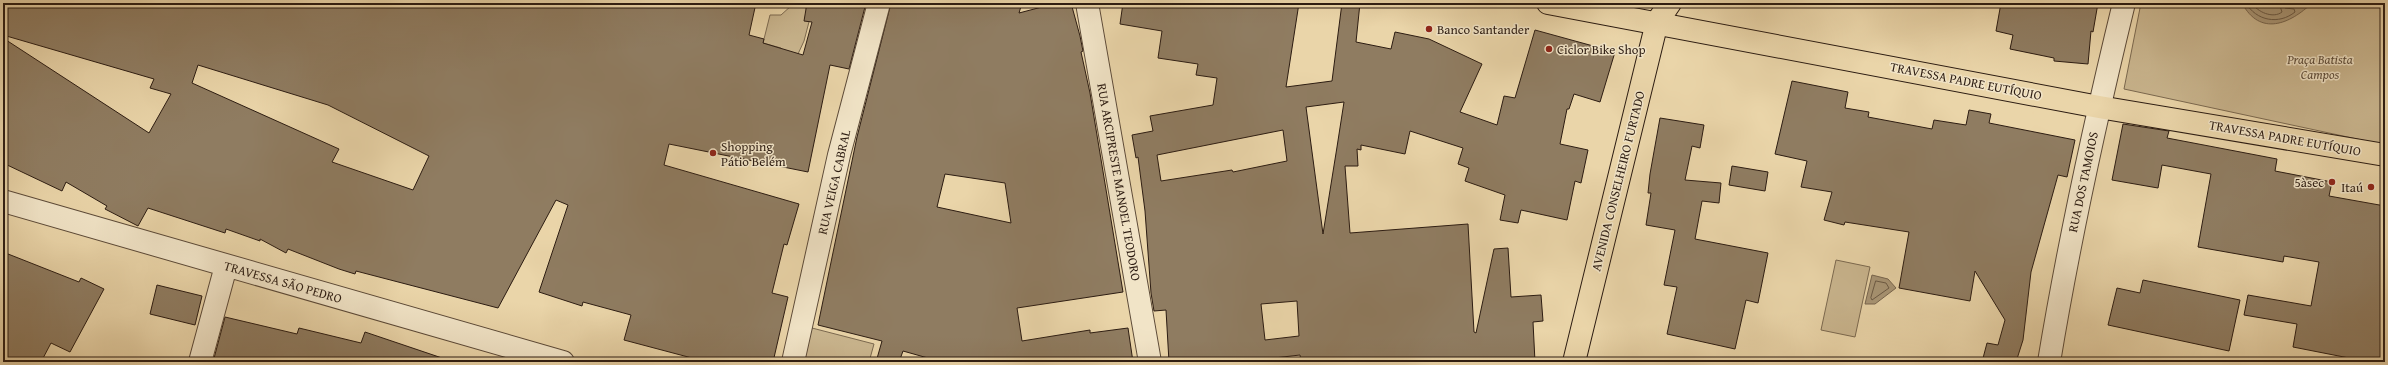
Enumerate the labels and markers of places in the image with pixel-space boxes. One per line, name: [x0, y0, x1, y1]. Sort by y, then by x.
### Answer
place label: Banco Santander: [1437, 20, 1530, 39]
marker: Banco Santander: [1424, 24, 1434, 34]
place label: Ciclor Bike Shop: [1557, 40, 1645, 59]
marker: Ciclor Bike Shop: [1544, 44, 1554, 54]
place label: Shopping Pátio Belém: [721, 137, 786, 171]
marker: Shopping Pátio Belém: [708, 148, 718, 158]
place label: 5àsec: [2295, 173, 2324, 192]
marker: 5àsec: [2327, 177, 2337, 187]
place label: Itaú: [2341, 178, 2363, 197]
marker: Itaú: [2366, 182, 2376, 192]

